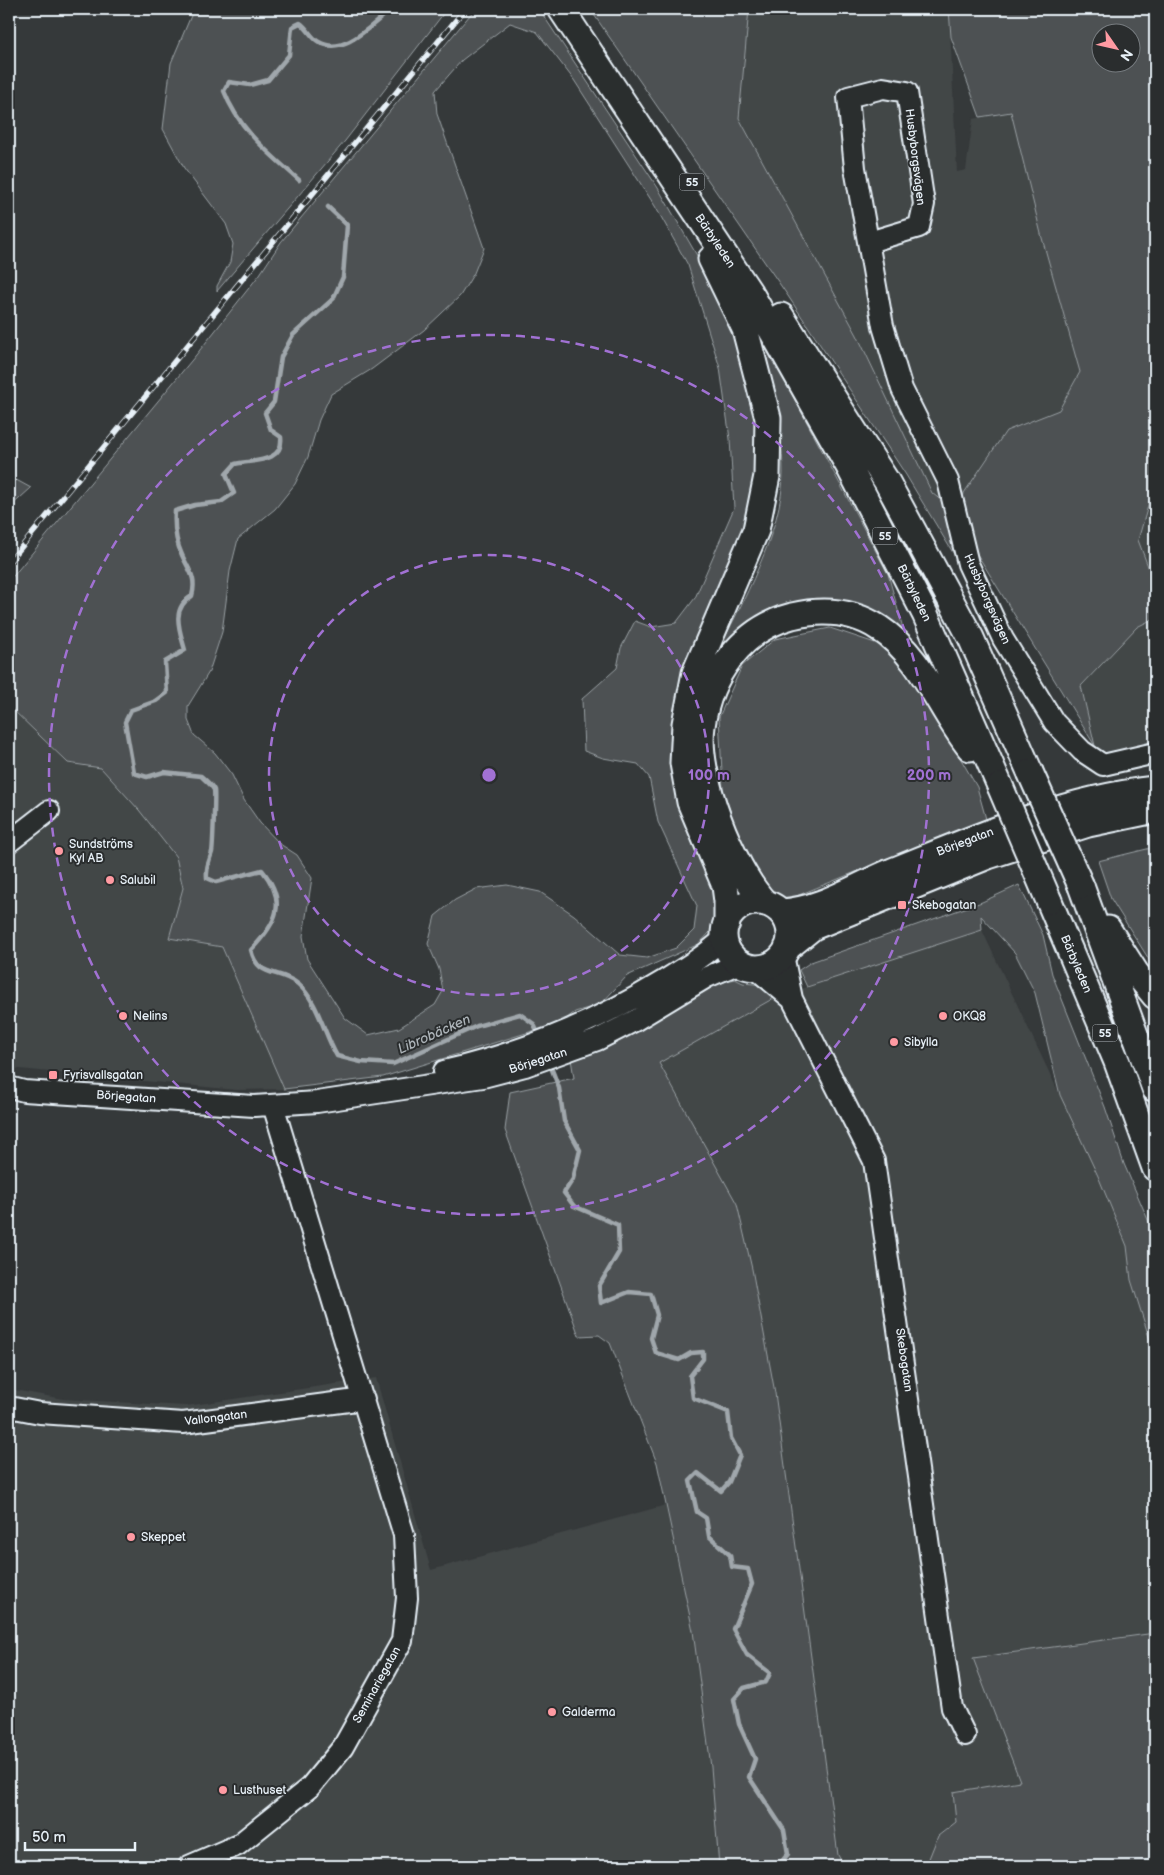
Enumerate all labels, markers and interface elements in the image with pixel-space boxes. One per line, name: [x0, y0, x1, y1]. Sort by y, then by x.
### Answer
north arrow: [1092, 22, 1142, 72]
text: N: [1116, 46, 1136, 64]
street label: Husbyborgsvägen: [902, 108, 928, 206]
road number: 55: [680, 173, 704, 190]
street label: Bärbyleden: [691, 211, 739, 271]
road number: 55: [872, 528, 898, 544]
street label: Husbyborgsvägen: [960, 552, 1014, 647]
street label: Bärbyleden: [894, 562, 934, 624]
centre of rings: [480, 766, 498, 784]
text: 100 m: [688, 766, 730, 785]
text: 200 m: [907, 766, 951, 785]
street label: Börjegatan: [934, 824, 996, 860]
place label: Sundströms Kyl AB: [69, 837, 133, 866]
marker: Sundströms Kyl AB: [53, 845, 65, 857]
place label: Salubil: [120, 873, 156, 888]
marker: Salubil: [104, 874, 116, 886]
place label: Skebogatan: [912, 898, 976, 913]
marker: Skebogatan: [896, 899, 908, 911]
street label: Bärbyleden: [1057, 933, 1095, 996]
place label: Nelins: [133, 1009, 167, 1024]
place label: OKQ8: [953, 1009, 986, 1024]
marker: Nelins: [117, 1010, 129, 1022]
water label: Librobäcken: [395, 1010, 473, 1058]
marker: OKQ8: [937, 1010, 949, 1022]
road number: 55: [1092, 1024, 1118, 1042]
place label: Sibylla: [904, 1035, 938, 1050]
marker: Sibylla: [888, 1036, 900, 1048]
street label: Börjegatan: [507, 1045, 569, 1077]
place label: Fyrisvallsgatan: [63, 1068, 143, 1083]
marker: Fyrisvallsgatan: [47, 1069, 59, 1081]
street label: Börjegatan: [96, 1087, 157, 1107]
street label: Skebogatan: [892, 1327, 916, 1393]
street label: Vallongatan: [184, 1407, 248, 1429]
place label: Skeppet: [141, 1530, 186, 1545]
marker: Skeppet: [125, 1531, 137, 1543]
street label: Seminariegatan: [350, 1644, 404, 1726]
place label: Galderma: [562, 1705, 616, 1720]
marker: Galderma: [546, 1706, 558, 1718]
place label: Lusthuset: [233, 1783, 287, 1798]
marker: Lusthuset: [217, 1784, 229, 1796]
scale bar: [25, 1820, 135, 1852]
text: 50 m: [32, 1828, 66, 1847]

